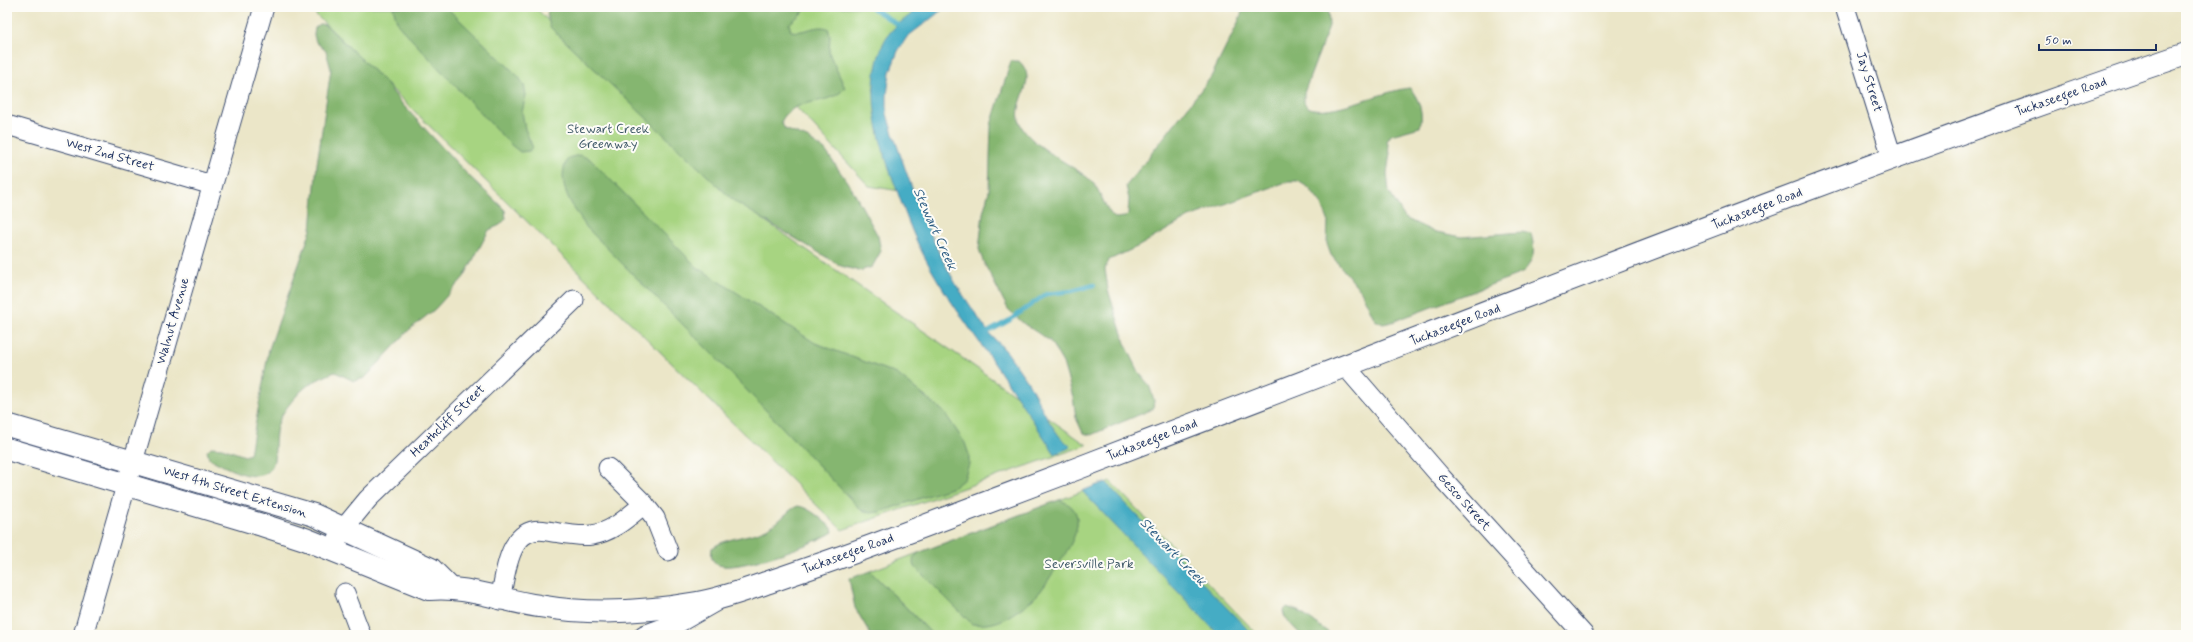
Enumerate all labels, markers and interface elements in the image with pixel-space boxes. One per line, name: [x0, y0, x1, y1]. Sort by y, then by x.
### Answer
scale bar: [2039, 26, 2156, 52]
text: 50 m: [2045, 33, 2072, 49]
street label: Jay Street: [1852, 50, 1886, 114]
street label: Tuckaseegee Road: [2013, 73, 2110, 123]
park label: Stewart Creek Greenway: [567, 121, 650, 153]
street label: West 2nd Street: [64, 134, 156, 176]
street label: Tuckaseegee Road: [1709, 184, 1806, 236]
water label: Stewart Creek: [909, 185, 962, 274]
street label: Walnut Avenue: [152, 276, 194, 366]
street label: Tuckaseegee Road: [1407, 300, 1504, 352]
street label: Heathcliff Street: [407, 381, 489, 461]
street label: Tuckaseegee Road: [1104, 415, 1201, 467]
street label: West 4th Street Extension: [161, 462, 309, 522]
street label: Gesco Street: [1434, 470, 1495, 535]
water label: Stewart Creek: [1136, 514, 1211, 591]
street label: Tuckaseegee Road: [800, 530, 897, 580]
park label: Seversville Park: [1044, 556, 1134, 573]

